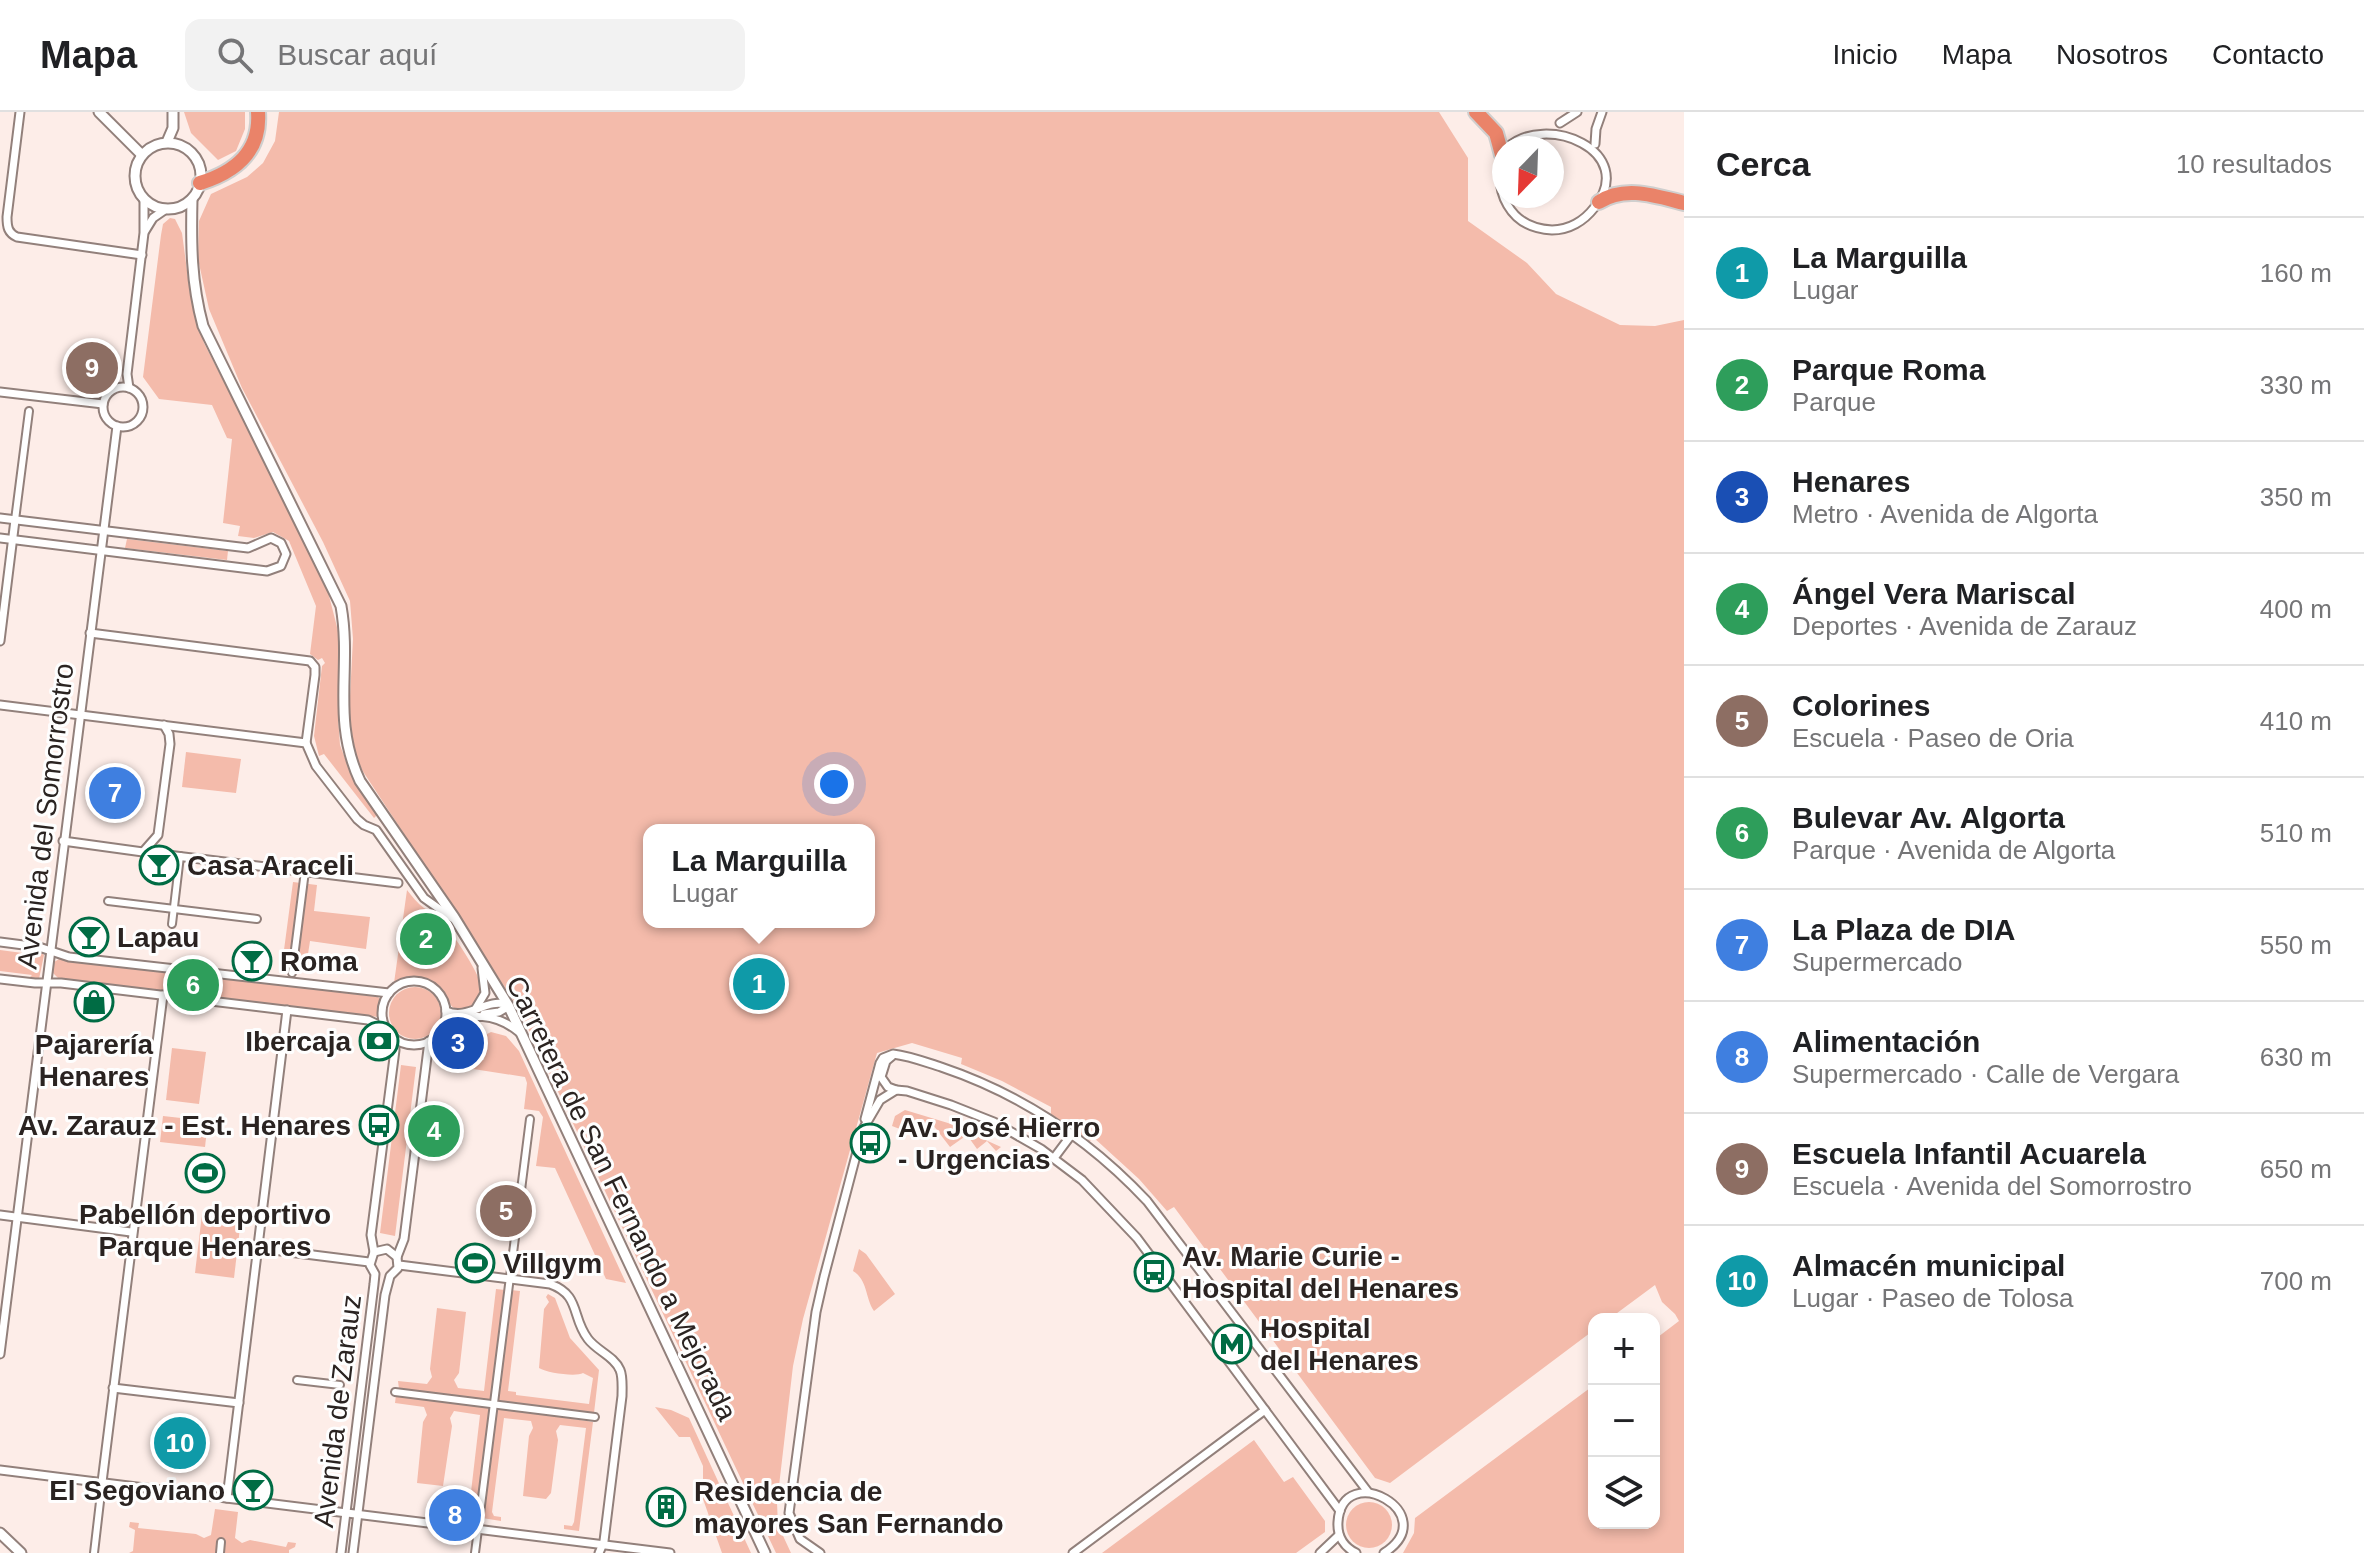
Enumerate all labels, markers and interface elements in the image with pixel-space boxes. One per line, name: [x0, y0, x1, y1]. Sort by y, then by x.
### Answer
search box: [185, 19, 745, 91]
icon: search: [213, 33, 257, 77]
text: Mapa: [40, 34, 137, 76]
text: Buscar aquí: [277, 38, 437, 71]
text: Inicio: [1832, 39, 1898, 70]
text: Mapa: [1942, 39, 2012, 70]
text: Nosotros: [2056, 39, 2168, 70]
text: Contacto: [2212, 39, 2324, 70]
north arrow: [1492, 136, 1564, 208]
text: Cerca: [1716, 145, 1811, 183]
text: 10 resultados: [2176, 149, 2332, 179]
text: La Marguilla: [1792, 241, 1967, 274]
text: 1: [1735, 258, 1749, 288]
text: 160 m: [2260, 258, 2332, 288]
text: Lugar: [1792, 275, 1859, 305]
pin: 9: [66, 338, 118, 398]
text: Parque Roma: [1792, 353, 1985, 386]
text: 2: [1735, 370, 1749, 400]
text: 330 m: [2260, 370, 2332, 400]
text: Parque: [1792, 387, 1876, 417]
text: Henares: [1792, 465, 1910, 498]
text: 3: [1735, 482, 1749, 512]
text: 350 m: [2260, 482, 2332, 512]
text: Metro · Avenida de Algorta: [1792, 499, 2098, 529]
text: Ángel Vera Mariscal: [1792, 577, 2075, 610]
text: 4: [1735, 594, 1749, 624]
text: 400 m: [2260, 594, 2332, 624]
text: Deportes · Avenida de Zarauz: [1792, 611, 2137, 641]
street label: Avenida del Somorrostro: [11, 661, 80, 971]
text: Colorines: [1792, 689, 1930, 722]
text: 5: [1735, 706, 1749, 736]
text: 410 m: [2260, 706, 2332, 736]
text: Escuela · Paseo de Oria: [1792, 723, 2074, 753]
pin: 7: [89, 763, 141, 823]
your location: [814, 764, 854, 804]
text: Bulevar Av. Algorta: [1792, 801, 2065, 834]
text: 6: [1735, 818, 1749, 848]
text: 510 m: [2260, 818, 2332, 848]
popup: [643, 824, 875, 928]
text: Parque · Avenida de Algorta: [1792, 835, 2115, 865]
bar icon: Casa Araceli: [138, 844, 180, 886]
text: La Marguilla: [671, 844, 847, 877]
place label: Casa Araceli: [187, 850, 354, 881]
text: Lugar: [671, 878, 738, 908]
pin: 2: [400, 909, 452, 969]
text: La Plaza de DIA: [1792, 913, 2015, 946]
bar icon: Lapau: [68, 916, 110, 958]
place label: Lapau: [117, 922, 199, 953]
text: 7: [1735, 930, 1749, 960]
text: 550 m: [2260, 930, 2332, 960]
bar icon: Roma: [231, 940, 273, 982]
place label: Roma: [280, 946, 358, 977]
text: Supermercado: [1792, 947, 1963, 977]
pin: 1: [733, 954, 785, 1014]
pin: 6: [167, 955, 219, 1015]
street label: Carretera de San Fernando a Mejorada: [500, 971, 743, 1426]
shop icon: Pajarería Henares: [73, 981, 115, 1023]
pin: 3: [432, 1013, 484, 1073]
bank icon: Ibercaja: [358, 1020, 400, 1062]
text: Alimentación: [1792, 1025, 1980, 1058]
place label: Ibercaja: [245, 1026, 351, 1057]
place label: Pajarería Henares: [35, 1029, 154, 1092]
text: 8: [1735, 1042, 1749, 1072]
text: 630 m: [2260, 1042, 2332, 1072]
text: Supermercado · Calle de Vergara: [1792, 1059, 2179, 1089]
pin: 4: [408, 1101, 460, 1161]
bus stop icon: Av. Zarauz - Est. Henares: [358, 1104, 400, 1146]
place label: Av. Zarauz - Est. Henares: [18, 1110, 351, 1141]
place label: Av. José Hierro - Urgencias: [898, 1112, 1100, 1175]
bus stop icon: Av. José Hierro - Urgencias: [849, 1122, 891, 1164]
text: Escuela Infantil Acuarela: [1792, 1137, 2146, 1170]
sports icon: Pabellón deportivo Parque Henares: [184, 1152, 226, 1194]
text: 9: [1735, 1154, 1749, 1184]
text: 650 m: [2260, 1154, 2332, 1184]
text: Escuela · Avenida del Somorrostro: [1792, 1171, 2192, 1201]
pin: 5: [480, 1181, 532, 1241]
place label: Pabellón deportivo Parque Henares: [79, 1199, 331, 1262]
place label: Av. Marie Curie - Hospital del Henares: [1182, 1241, 1459, 1304]
sports icon: Villgym: [454, 1242, 496, 1284]
place label: Villgym: [503, 1248, 602, 1279]
text: Almacén municipal: [1792, 1249, 2065, 1282]
bus stop icon: Av. Marie Curie - Hospital del Henares: [1133, 1251, 1175, 1293]
text: 10: [1728, 1266, 1756, 1296]
text: 700 m: [2260, 1266, 2332, 1296]
text: Lugar · Paseo de Tolosa: [1792, 1283, 2073, 1313]
street label: Avenida de Zarauz: [308, 1293, 367, 1529]
place label: Hospital del Henares: [1260, 1313, 1419, 1376]
map controls: [1588, 1313, 1660, 1529]
button: +: [1588, 1313, 1660, 1385]
metro station icon: Hospital del Henares: [1211, 1323, 1253, 1365]
button: −: [1588, 1385, 1660, 1457]
pin: 10: [154, 1413, 206, 1473]
button: layers: [1588, 1457, 1660, 1529]
bar icon: El Segoviano: [232, 1469, 274, 1511]
place label: El Segoviano: [49, 1475, 225, 1506]
place label: Residencia de mayores San Fernando: [694, 1476, 1004, 1539]
pin: 8: [429, 1485, 481, 1545]
building icon: Residencia de mayores San Fernando: [645, 1486, 687, 1528]

